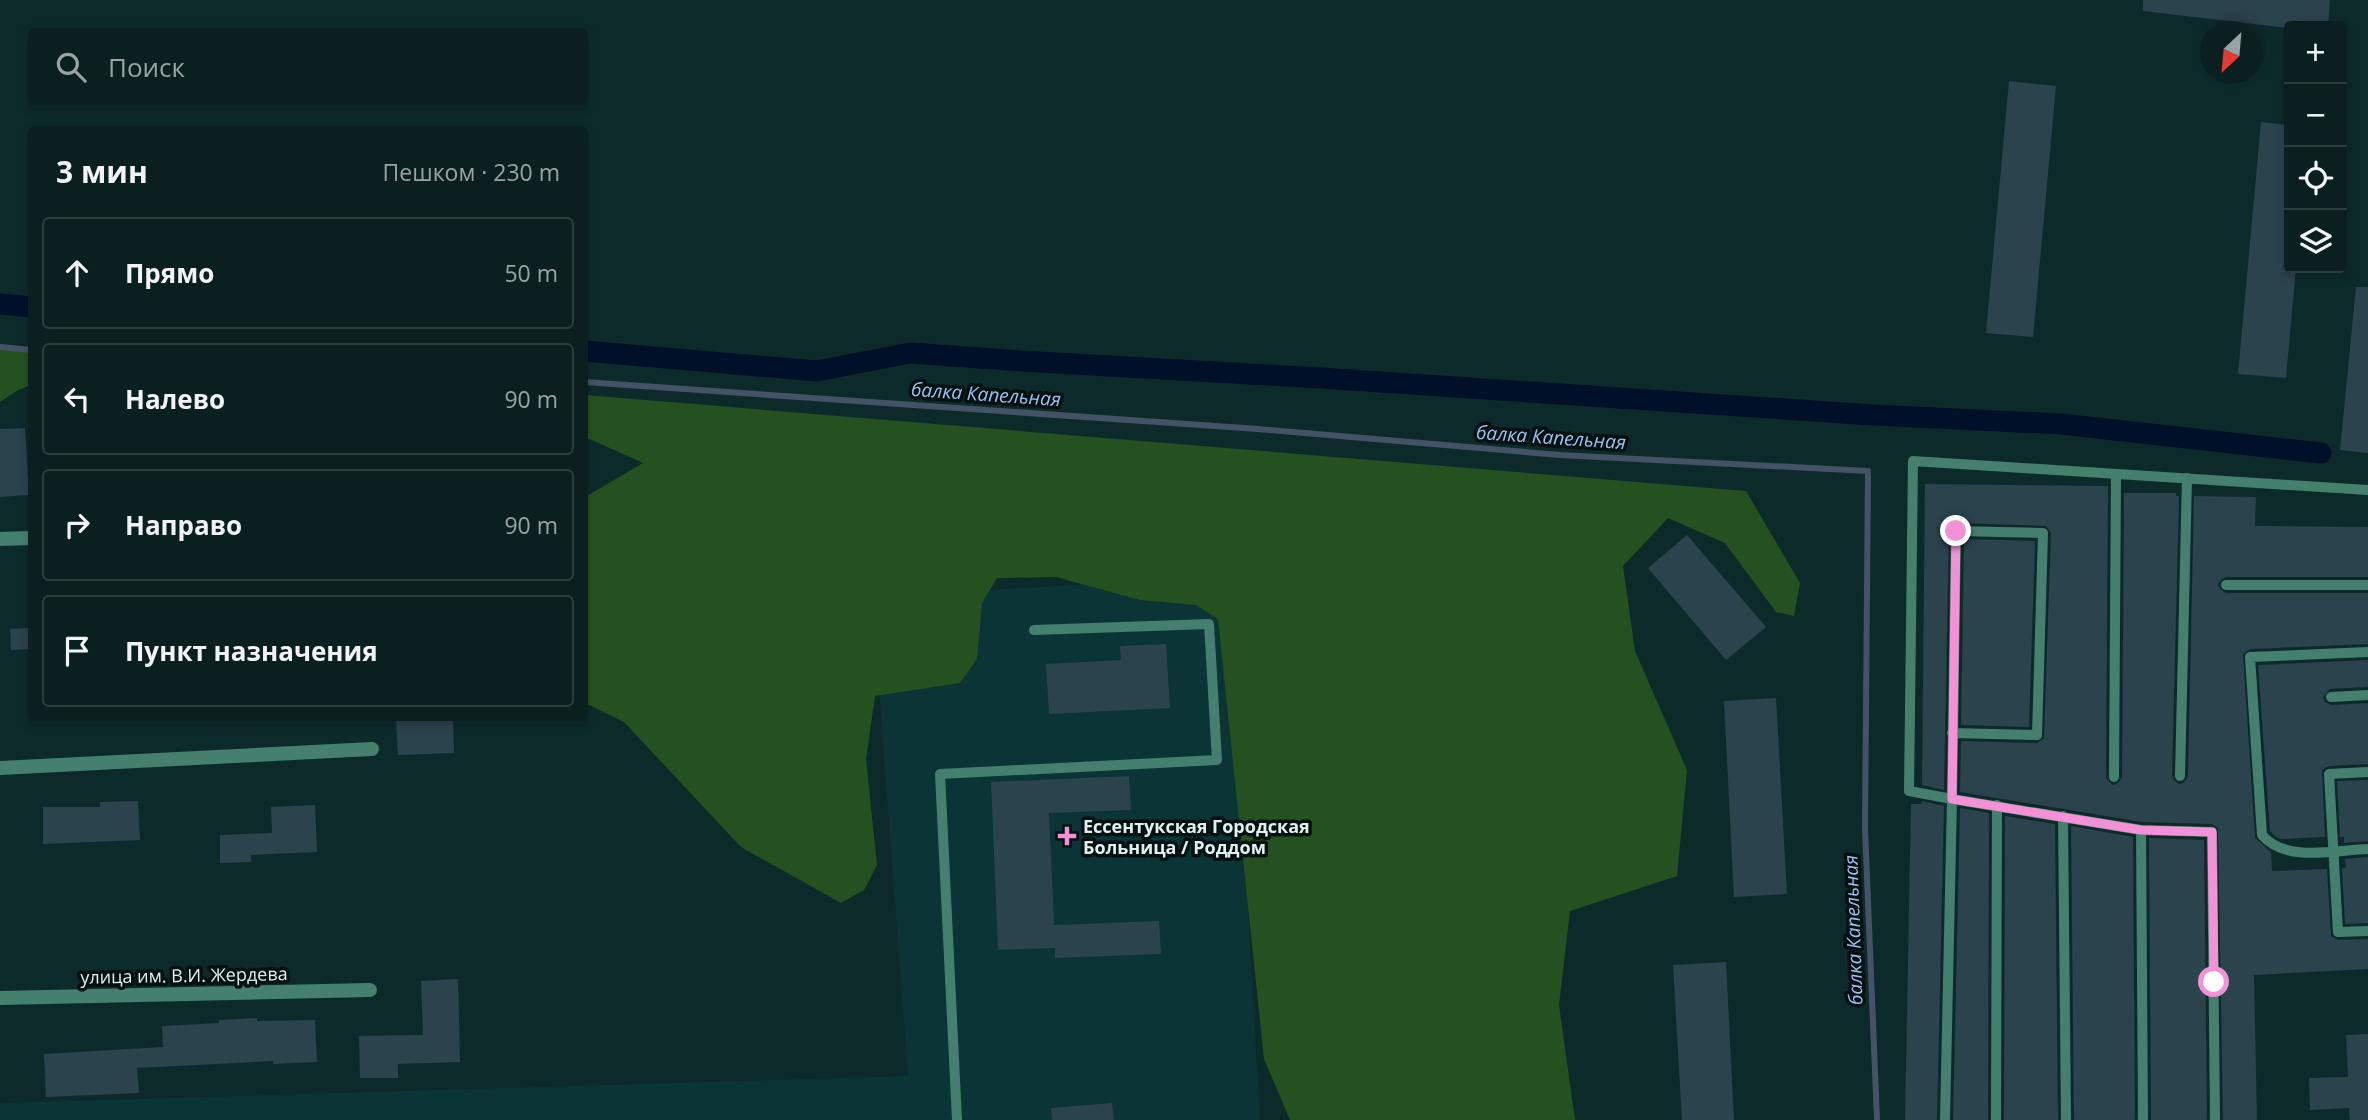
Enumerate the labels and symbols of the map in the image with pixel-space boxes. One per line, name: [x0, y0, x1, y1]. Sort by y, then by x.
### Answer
north arrow: [2200, 21, 2263, 84]
water label: балка Капельная: [910, 376, 1062, 412]
water label: балка Капельная: [1475, 419, 1627, 455]
route end: [1940, 515, 1971, 546]
place label: Ессентукская Городская Больница / Роддом: [1083, 814, 1310, 859]
marker: Ессентукская Городская Больница / Роддом: [1057, 826, 1077, 846]
water label: балка Капельная: [1837, 855, 1869, 1005]
street label: улица им. В.И. Жердева: [80, 961, 288, 989]
route start: [2198, 966, 2229, 997]

